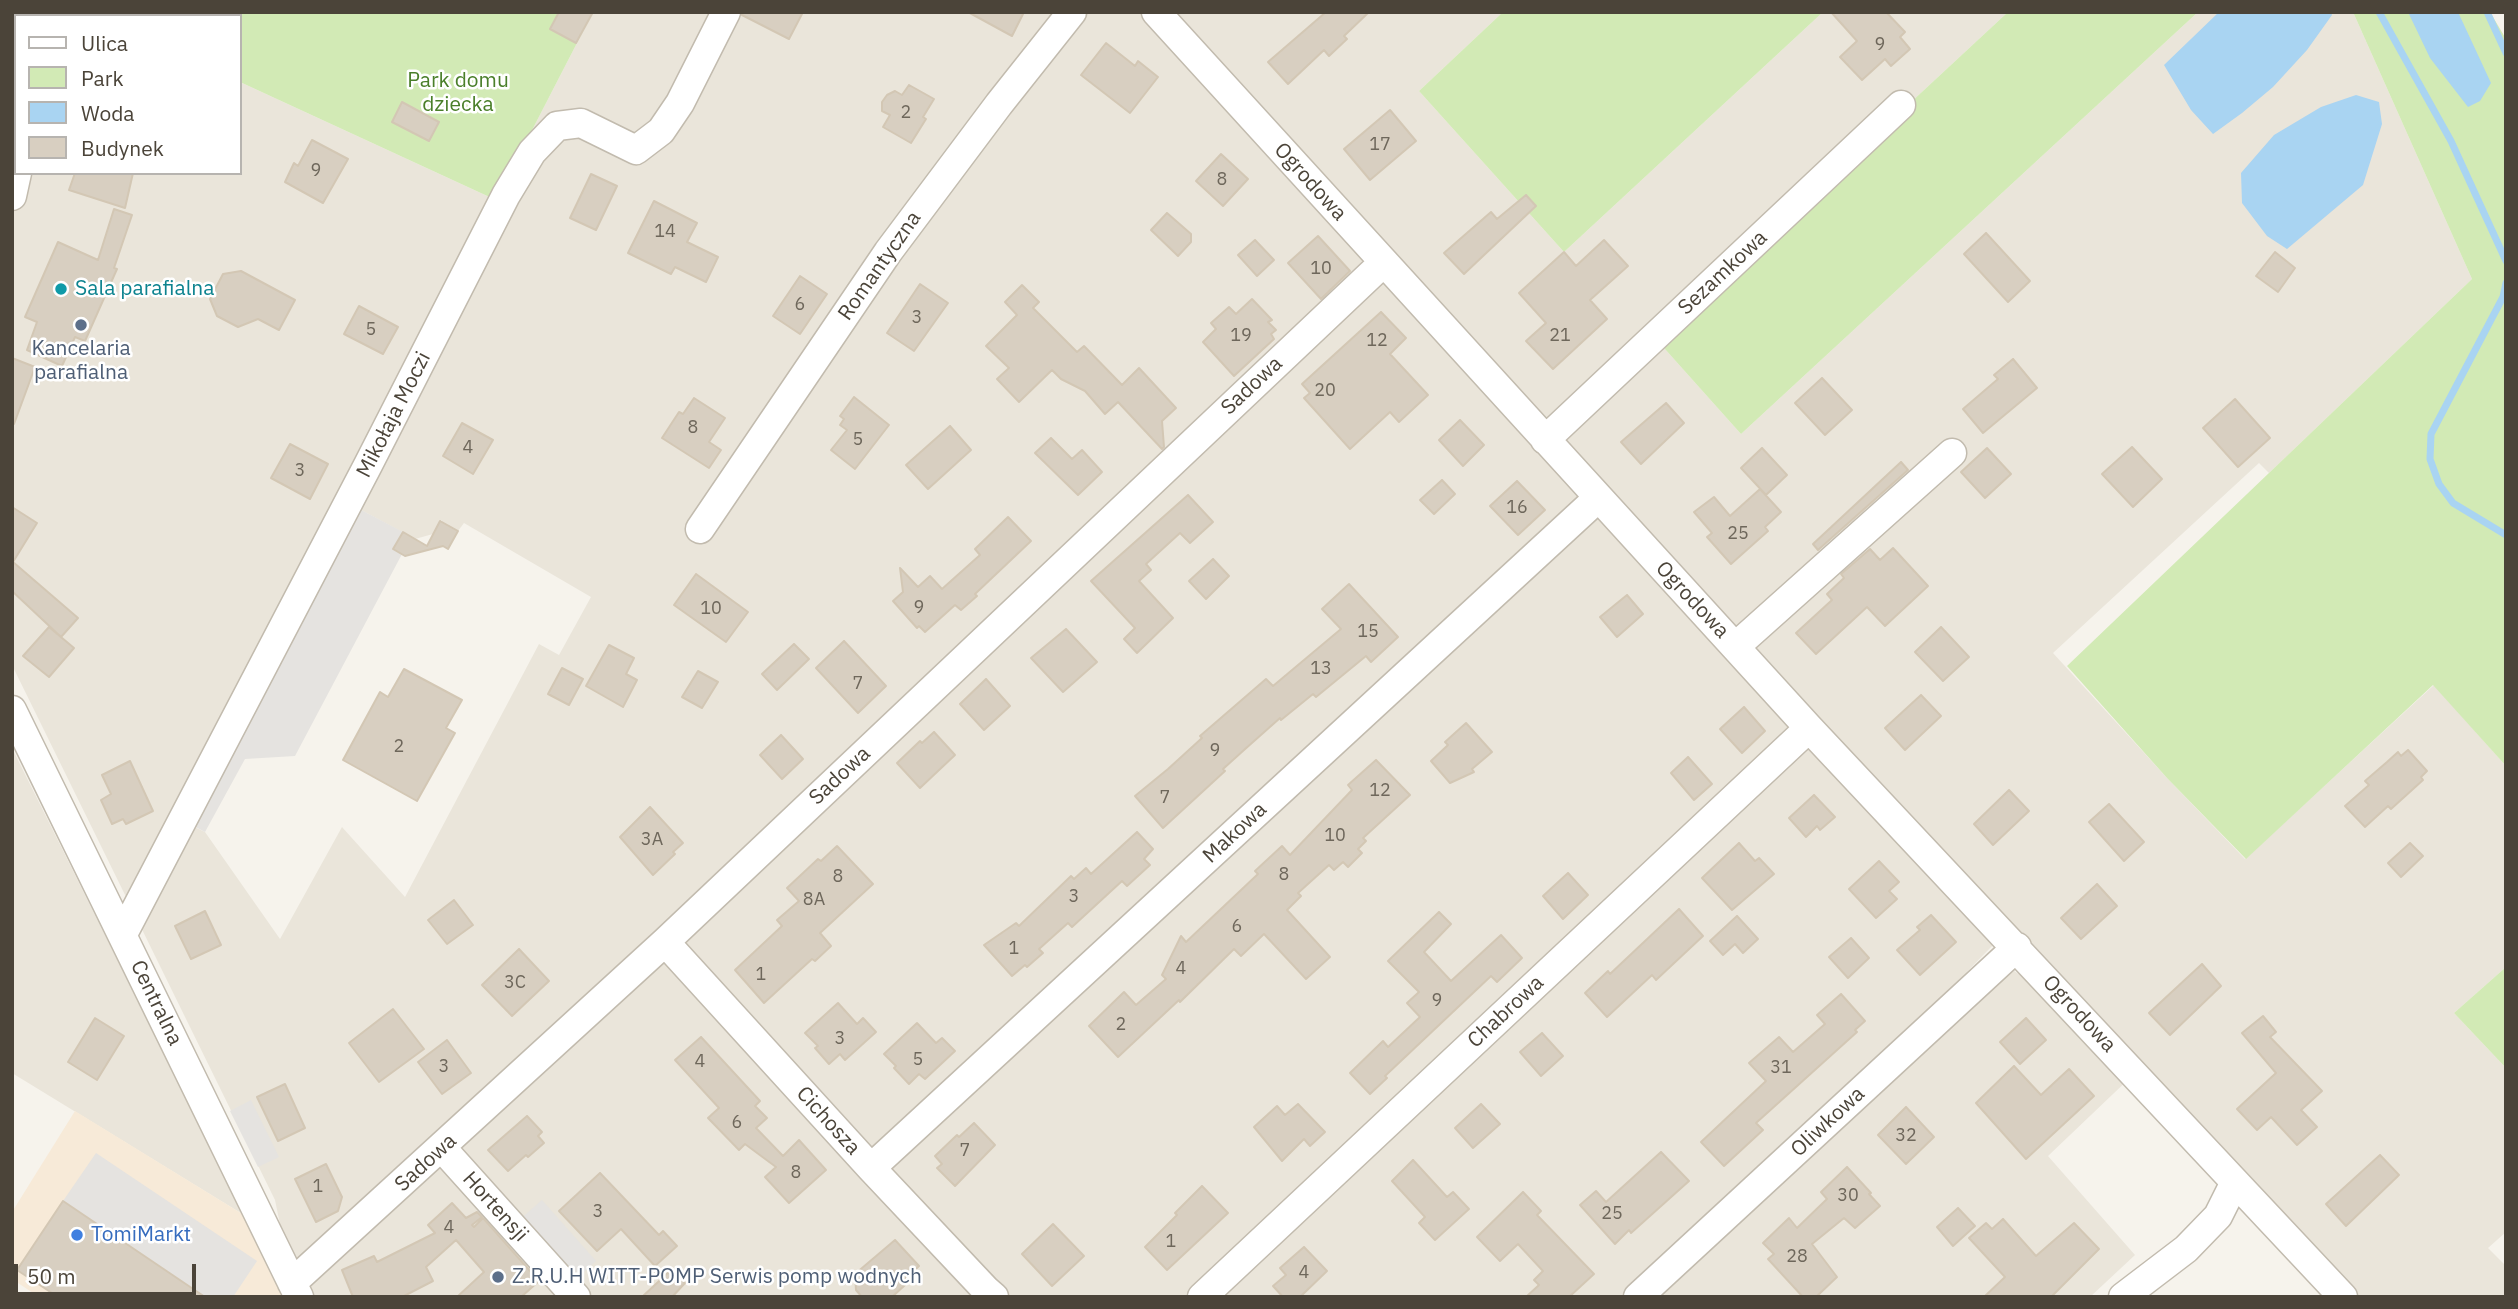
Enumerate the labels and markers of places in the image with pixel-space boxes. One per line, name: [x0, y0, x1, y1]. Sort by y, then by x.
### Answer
place label: Sala parafialna: [75, 276, 215, 302]
marker: Sala parafialna: [53, 281, 69, 297]
marker: Kancelaria parafialna: [73, 317, 89, 333]
place label: Kancelaria parafialna: [31, 336, 131, 386]
place label: TomiMarkt: [91, 1222, 191, 1248]
marker: TomiMarkt: [69, 1227, 85, 1243]
place label: Z.R.U.H WITT-POMP Serwis pomp wodnych: [512, 1264, 922, 1290]
marker: Z.R.U.H WITT-POMP Serwis pomp wodnych: [490, 1269, 506, 1285]

